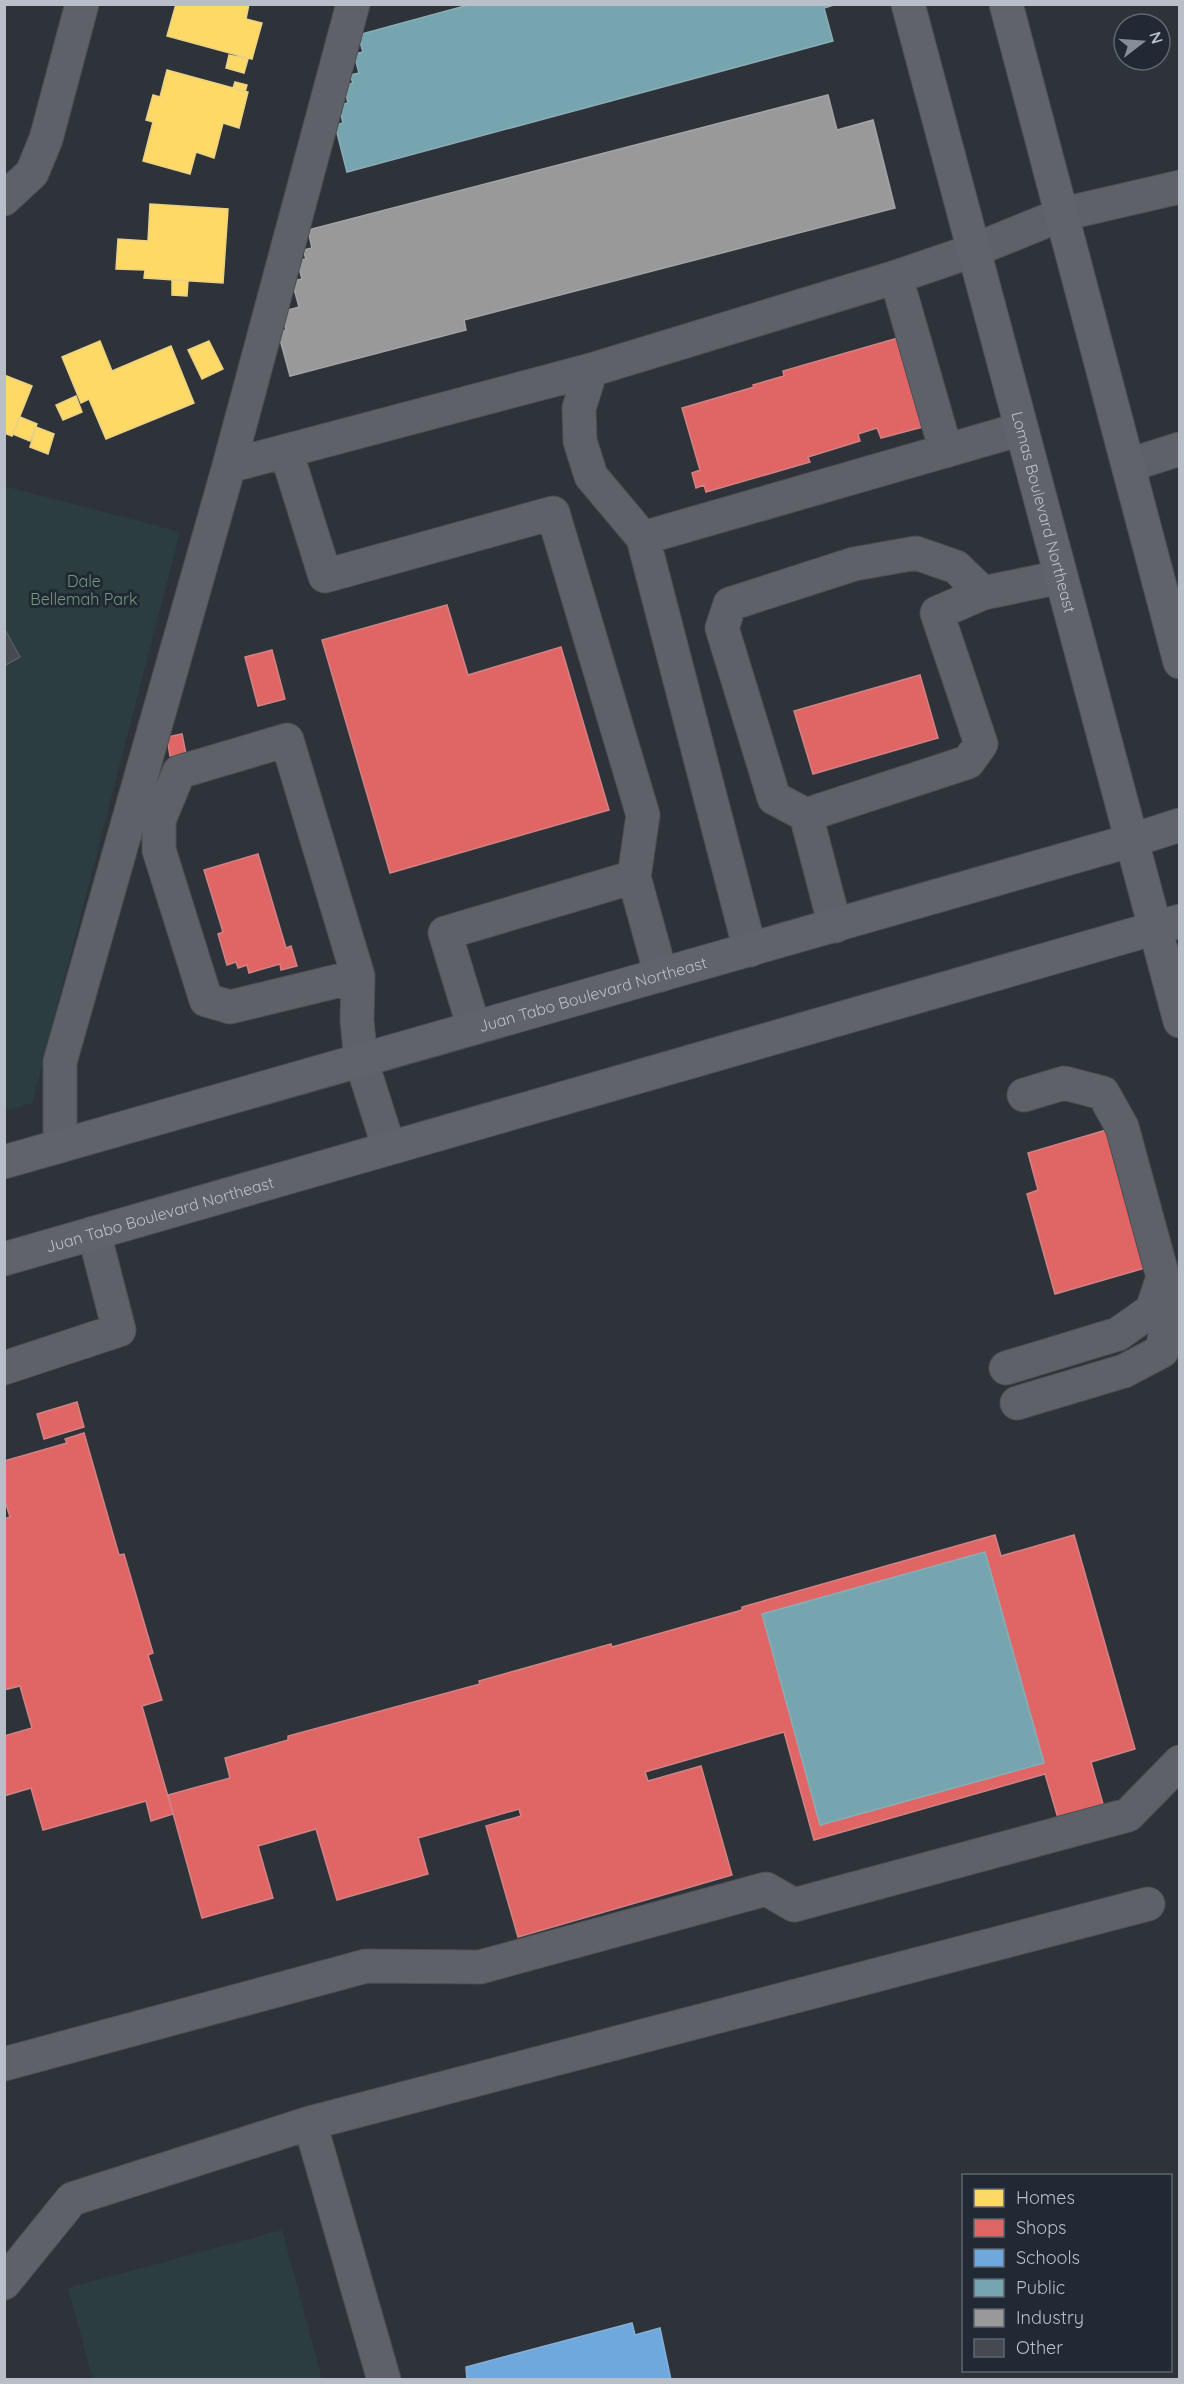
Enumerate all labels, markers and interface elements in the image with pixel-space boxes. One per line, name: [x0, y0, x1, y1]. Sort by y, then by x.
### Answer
north arrow: [1112, 12, 1172, 72]
text: N: [1145, 29, 1168, 46]
street label: Lomas Boulevard Northeast: [1007, 409, 1080, 615]
park label: Dale Bellemah Park: [30, 571, 138, 609]
street label: Juan Tabo Boulevard Northeast: [476, 952, 709, 1036]
street label: Juan Tabo Boulevard Northeast: [43, 1172, 276, 1257]
legend: [962, 2174, 1172, 2372]
text: Homes: [1016, 2186, 1075, 2209]
text: Shops: [1016, 2216, 1067, 2239]
text: Schools: [1016, 2246, 1080, 2269]
text: Public: [1016, 2276, 1065, 2299]
text: Industry: [1016, 2306, 1084, 2329]
text: Other: [1016, 2336, 1063, 2359]

